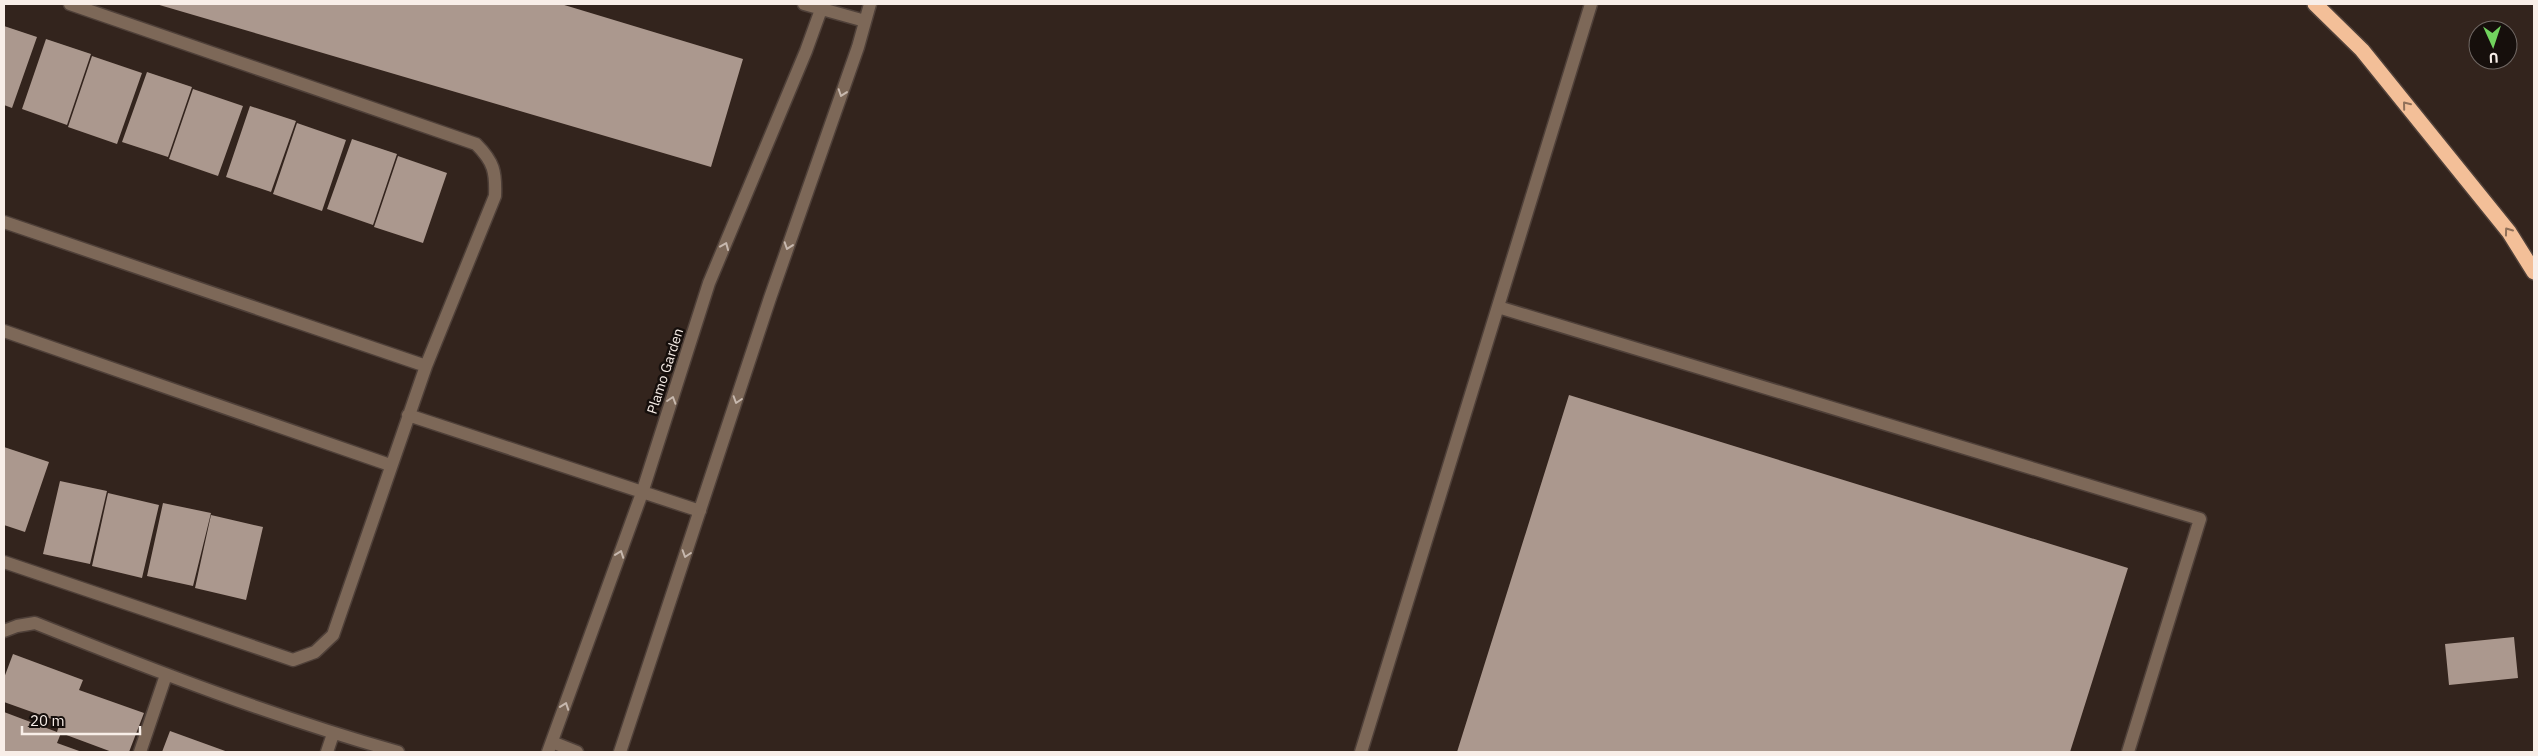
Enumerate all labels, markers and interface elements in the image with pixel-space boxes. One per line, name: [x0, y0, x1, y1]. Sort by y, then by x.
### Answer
north arrow: [2468, 20, 2518, 70]
text: U: [2488, 49, 2499, 67]
one-way arrow: [838, 88, 848, 96]
one-way arrow: [2403, 101, 2412, 110]
one-way arrow: [2505, 227, 2514, 237]
one-way arrow: [784, 241, 794, 250]
one-way arrow: [718, 242, 729, 251]
street label: Plamo Garden: [643, 326, 687, 416]
one-way arrow: [732, 395, 742, 404]
one-way arrow: [666, 396, 676, 404]
one-way arrow: [614, 550, 624, 558]
one-way arrow: [682, 550, 692, 558]
one-way arrow: [559, 703, 569, 711]
scale bar: [22, 704, 140, 736]
text: 20 m: [30, 711, 65, 730]

